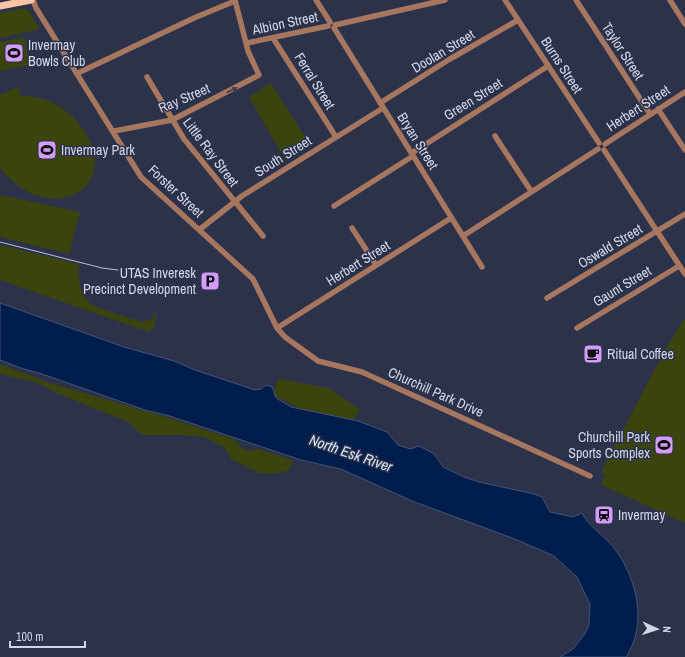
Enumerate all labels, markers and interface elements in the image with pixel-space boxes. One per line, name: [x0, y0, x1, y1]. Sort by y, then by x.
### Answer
street label: Albion Street: [250, 7, 319, 39]
street label: Taylor Street: [598, 19, 648, 83]
street label: Doolan Street: [408, 25, 478, 77]
street label: Burns Street: [537, 33, 587, 97]
place label: Invermay Bowls Club: [28, 36, 85, 70]
sports icon: Invermay Bowls Club: [3, 42, 25, 64]
street label: Ferral Street: [291, 49, 339, 113]
street label: Green Street: [440, 74, 506, 124]
street label: Ray Street: [156, 79, 212, 117]
street label: Herbert Street: [603, 81, 673, 135]
one-way arrow: [227, 87, 238, 93]
street label: Bryan Street: [393, 109, 443, 173]
street label: Little Ray Street: [179, 114, 243, 190]
street label: South Street: [251, 131, 315, 181]
sports icon: Invermay Park: [36, 139, 58, 161]
place label: Invermay Park: [61, 141, 135, 159]
street label: Forster Street: [144, 161, 208, 221]
street label: Oswald Street: [574, 220, 646, 272]
street label: Herbert Street: [323, 236, 393, 290]
street label: Gaunt Street: [589, 262, 655, 310]
place label: UTAS Inveresk Precinct Development: [83, 264, 196, 298]
parking icon: UTAS Inveresk Precinct Development: [199, 270, 221, 292]
cafe icon: Ritual Coffee: [582, 343, 604, 365]
place label: Ritual Coffee: [607, 345, 674, 363]
street label: Churchill Park Drive: [385, 363, 487, 421]
place label: Churchill Park Sports Complex: [568, 428, 650, 462]
water label: North Esk River: [307, 429, 396, 477]
sports icon: Churchill Park Sports Complex: [653, 434, 675, 456]
station icon: Invermay: [593, 504, 615, 526]
place label: Invermay: [618, 506, 665, 524]
north arrow: [637, 609, 677, 649]
scale bar: [10, 623, 85, 649]
text: N: [660, 626, 674, 633]
text: 100 m: [16, 629, 43, 645]

